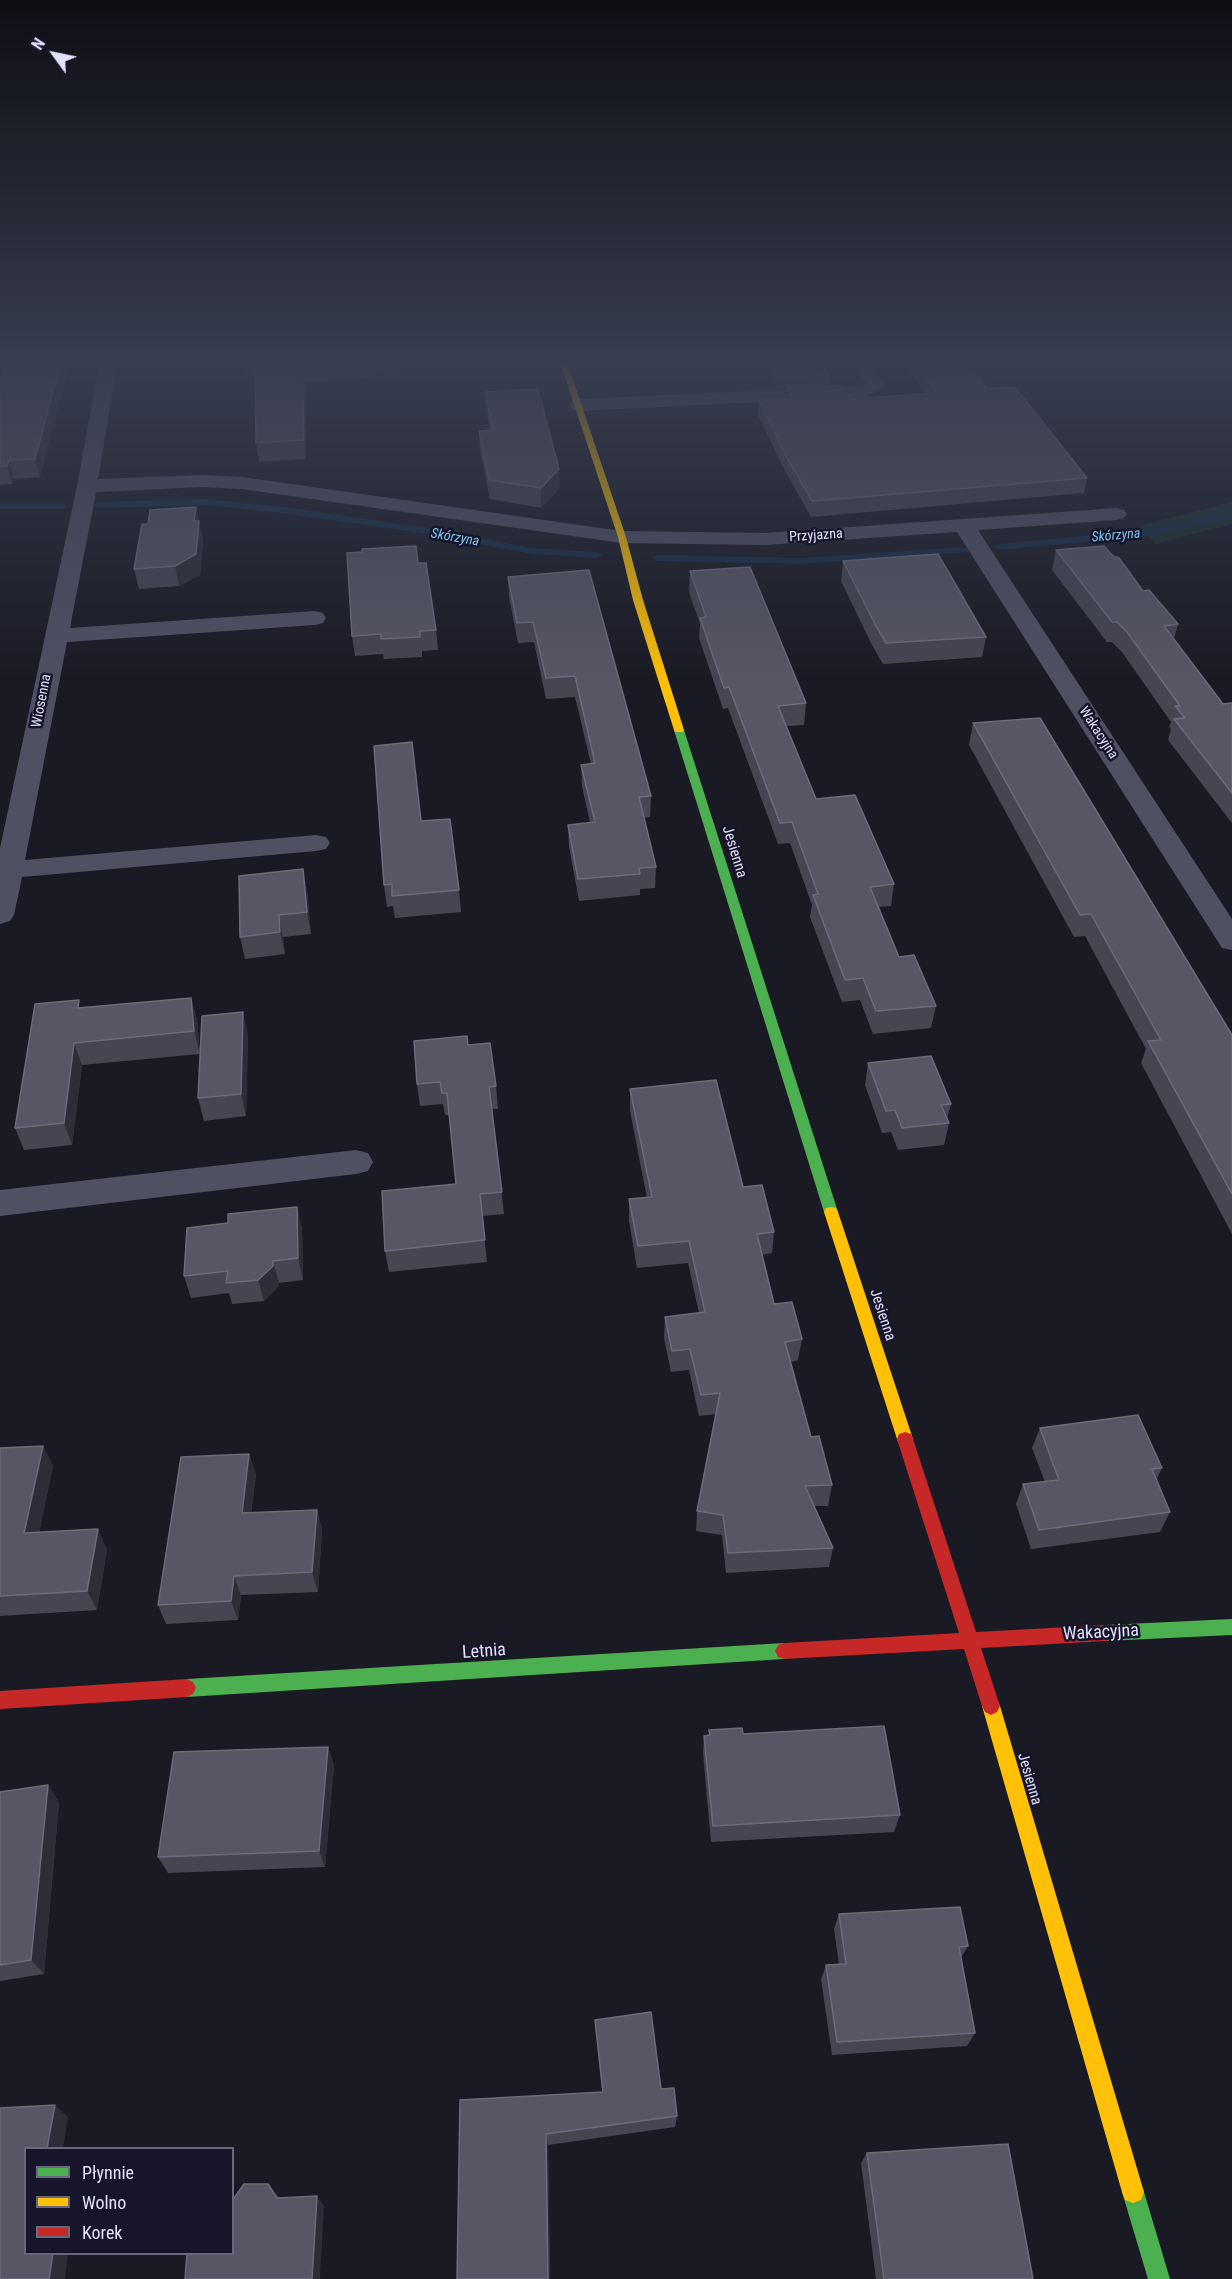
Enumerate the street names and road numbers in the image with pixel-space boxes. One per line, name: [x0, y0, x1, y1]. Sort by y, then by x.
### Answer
street label: Przyjazna: [789, 526, 843, 546]
street label: Wiosenna: [29, 673, 55, 729]
street label: Wakacyjna: [1075, 704, 1121, 762]
street label: Jesienna: [718, 824, 750, 880]
street label: Jesienna: [865, 1287, 899, 1343]
street label: Wakacyjna: [1063, 1620, 1139, 1646]
street label: Letnia: [461, 1640, 507, 1664]
street label: Jesienna: [1013, 1751, 1045, 1807]

